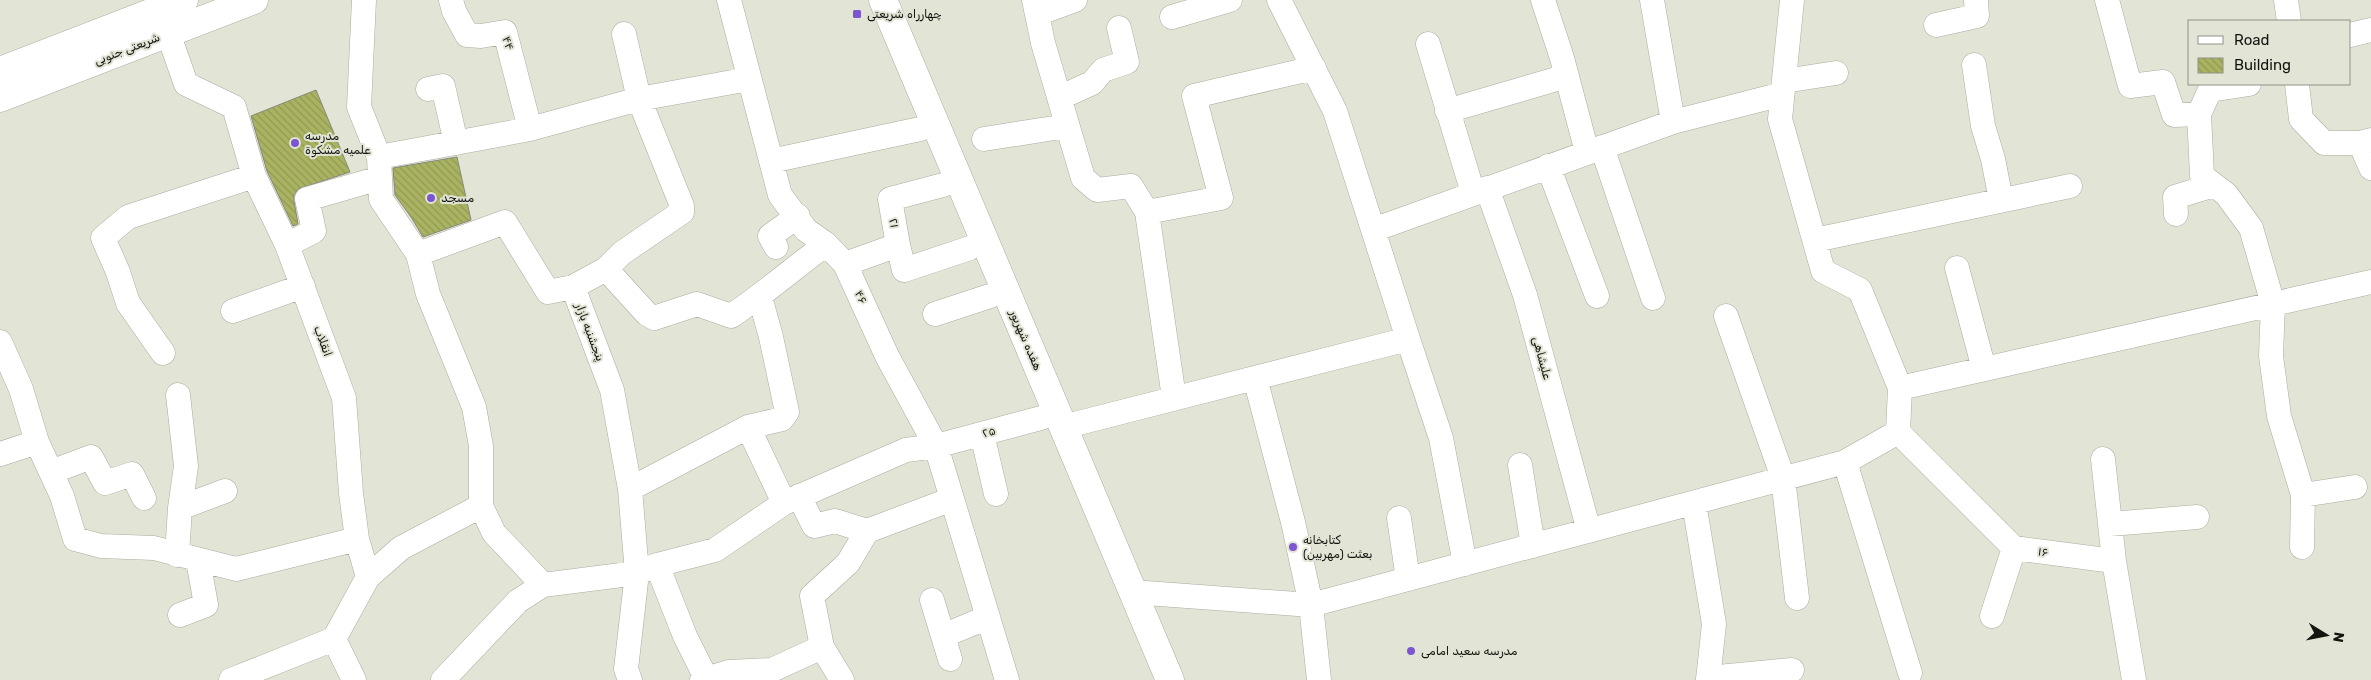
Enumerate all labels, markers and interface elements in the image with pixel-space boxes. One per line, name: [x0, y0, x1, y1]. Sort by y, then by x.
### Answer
place label: چهارراه شریعتی: [867, 7, 942, 22]
marker: چهارراه شریعتی: [851, 8, 863, 20]
legend: [2188, 20, 2351, 85]
street label: شریعتی جنوبی: [92, 30, 162, 69]
text: Road: [2234, 31, 2270, 49]
street label: ۴۴: [499, 34, 517, 52]
text: Building: [2234, 56, 2291, 74]
place label: مدرسه علمیه مشکوة: [305, 129, 371, 158]
marker: مدرسه علمیه مشکوة: [289, 137, 301, 149]
place label: مسجد: [441, 191, 474, 205]
marker: مسجد: [425, 192, 437, 204]
street label: ۲۱: [886, 217, 902, 229]
street label: ۴۶: [852, 288, 870, 306]
street label: پنجشنبه بازار: [571, 300, 608, 363]
street label: هفده شهریور: [1006, 307, 1045, 373]
street label: انقلاب: [311, 324, 335, 358]
street label: علیشاهی: [1529, 335, 1555, 382]
street label: ۲۵: [981, 423, 997, 441]
place label: کتابخانه بعثت (مهربین): [1303, 533, 1372, 562]
marker: کتابخانه بعثت (مهربین): [1287, 541, 1299, 553]
street label: ۱۶: [2037, 544, 2049, 560]
north arrow: [2301, 610, 2351, 660]
text: N: [2329, 631, 2348, 644]
place label: مدرسه سعید امامی: [1421, 644, 1518, 659]
marker: مدرسه سعید امامی: [1405, 645, 1417, 657]

